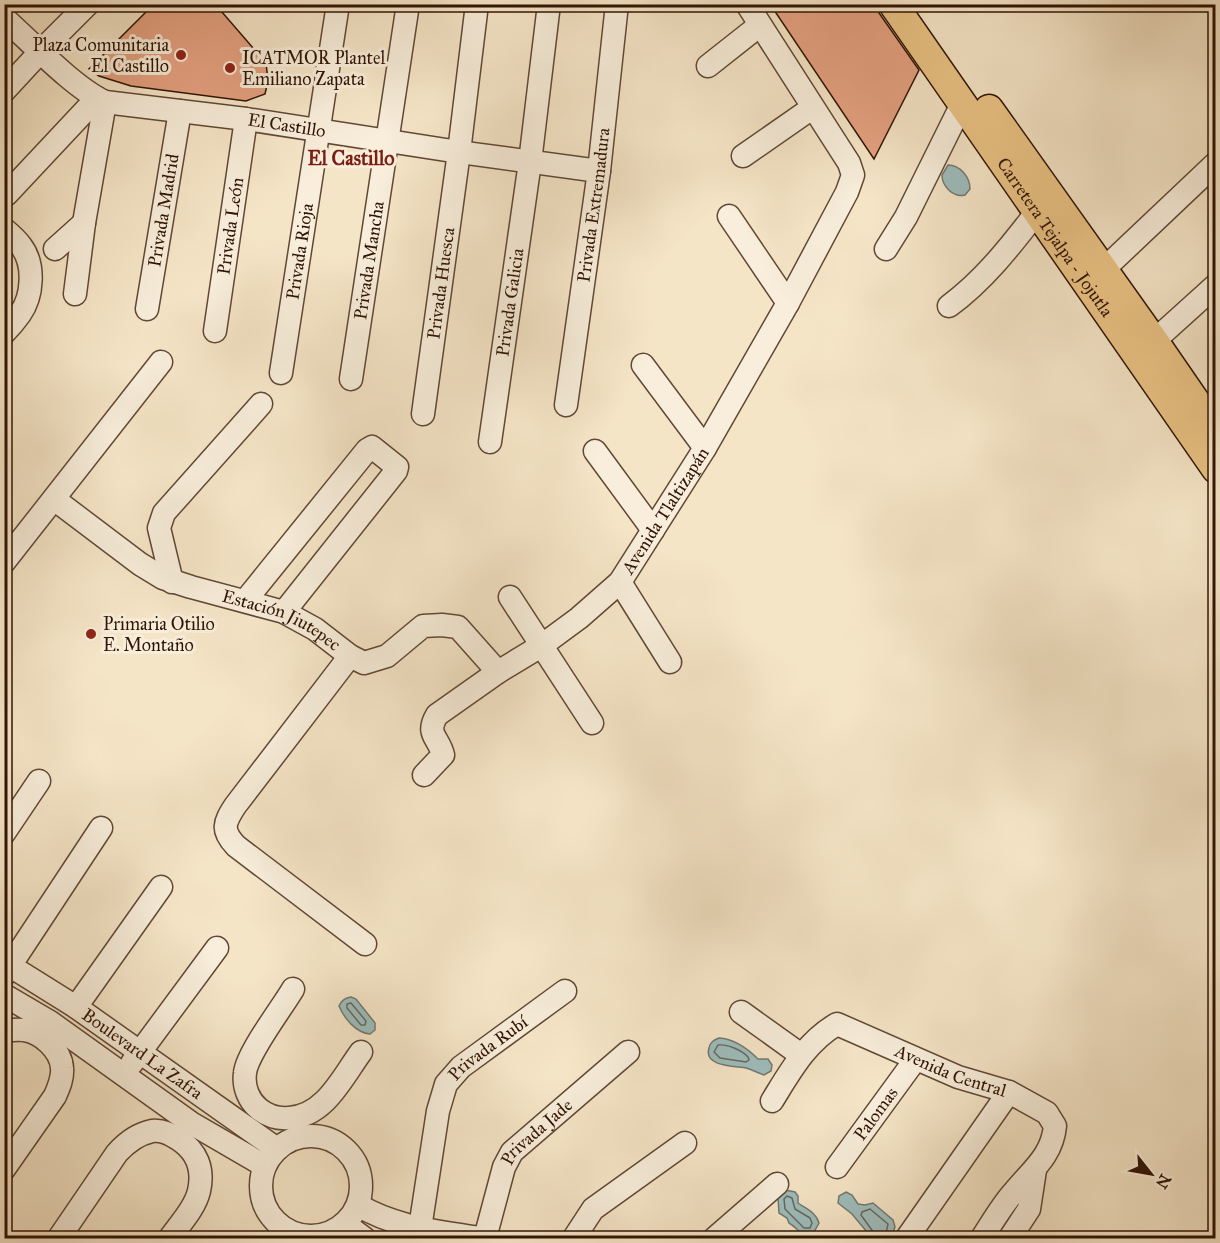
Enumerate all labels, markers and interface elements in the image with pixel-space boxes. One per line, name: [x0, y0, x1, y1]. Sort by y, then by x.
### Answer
place label: Plaza Comunitaria El Castillo: [33, 34, 169, 77]
place label: ICATMOR Plantel Emiliano Zapata: [242, 47, 385, 90]
marker: Plaza Comunitaria El Castillo: [174, 48, 188, 62]
marker: ICATMOR Plantel Emiliano Zapata: [223, 61, 237, 75]
street label: El Castillo: [246, 108, 327, 142]
street label: Privada Extremadura: [572, 126, 615, 284]
district label: El Castillo: [308, 146, 394, 170]
street label: Privada Madrid: [143, 152, 184, 269]
street label: Carretera Tejalpa - Jojutla: [992, 153, 1118, 321]
street label: Privada León: [212, 176, 248, 276]
street label: Privada Mancha: [349, 199, 389, 321]
street label: Privada Rioja: [281, 201, 318, 301]
street label: Privada Huesca: [422, 226, 460, 341]
street label: Privada Galicia: [491, 246, 529, 358]
street label: Avenida Tlaltizapán: [616, 443, 714, 579]
street label: Estación Jiutepec: [220, 585, 345, 656]
place label: Primaria Otilio E. Montaño: [103, 613, 215, 656]
marker: Primaria Otilio E. Montaño: [84, 627, 98, 641]
street label: Boulevard La Zafra: [78, 1004, 207, 1104]
street label: Privada Rubí: [443, 1010, 533, 1085]
street label: Avenida Central: [891, 1039, 1009, 1102]
street label: Palomas: [849, 1083, 903, 1145]
street label: Privada Jade: [496, 1094, 577, 1169]
north arrow: [1121, 1144, 1181, 1204]
text: N: [1152, 1171, 1175, 1193]

